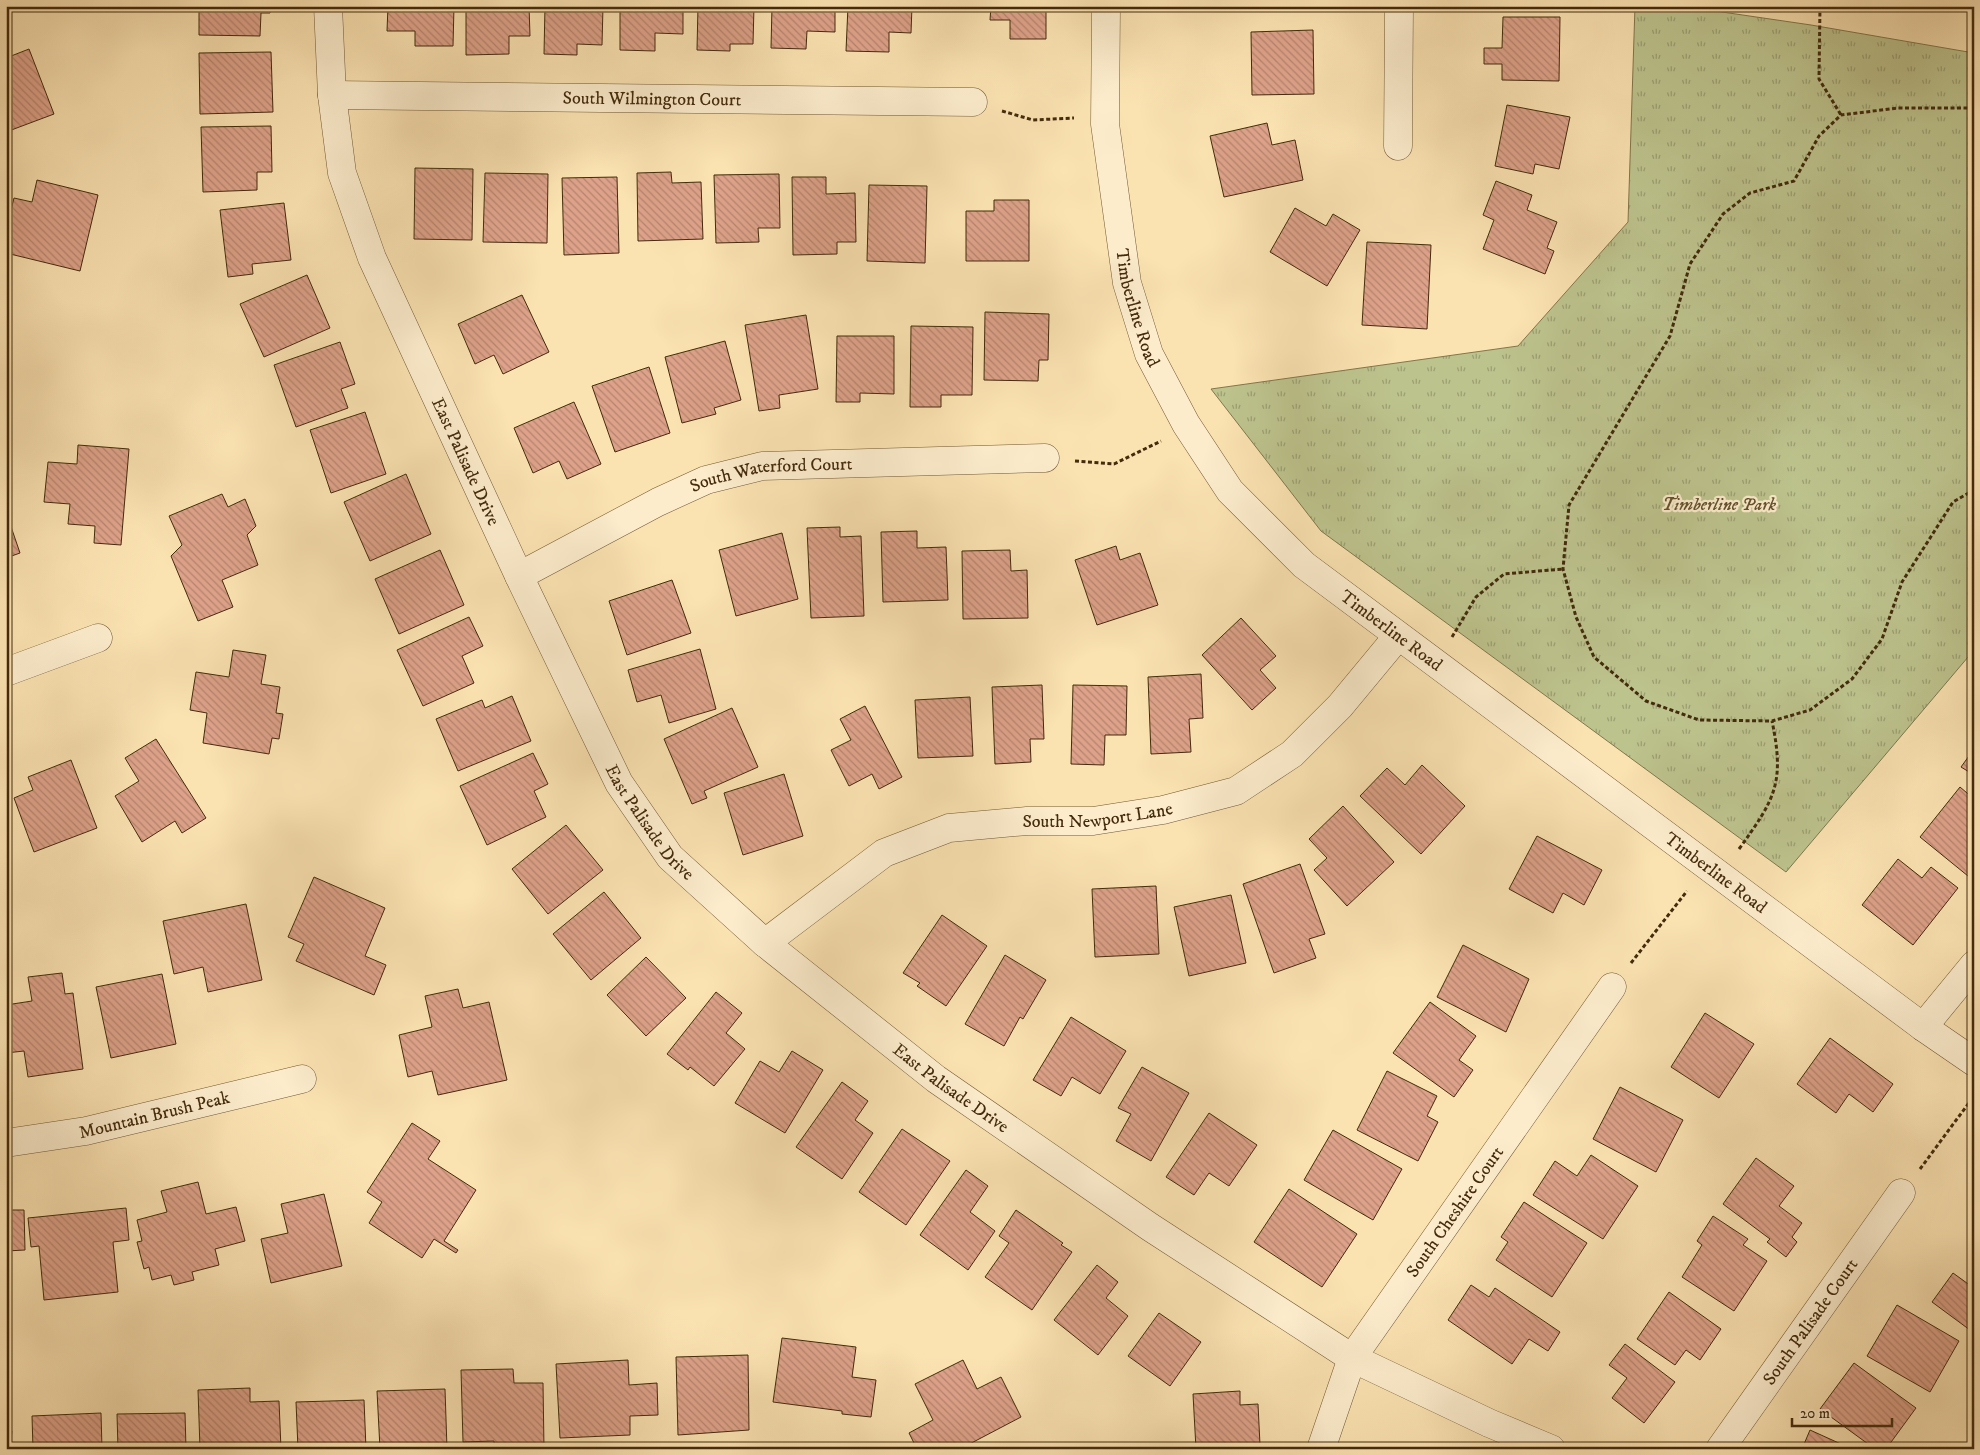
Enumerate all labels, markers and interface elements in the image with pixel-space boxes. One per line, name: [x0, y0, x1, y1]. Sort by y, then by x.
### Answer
street label: South Wilmington Court: [563, 88, 742, 111]
street label: Timberline Road: [1110, 247, 1164, 371]
street label: East Palisade Drive: [426, 394, 504, 529]
street label: South Waterford Court: [687, 453, 853, 498]
park label: Timberline Park: [1662, 494, 1777, 516]
street label: Timberline Road: [1335, 586, 1446, 676]
street label: East Palisade Drive: [600, 761, 698, 885]
street label: South Newport Lane: [1022, 798, 1175, 833]
street label: Timberline Road: [1660, 828, 1771, 919]
street label: East Palisade Drive: [888, 1039, 1013, 1138]
street label: Mountain Brush Peak: [77, 1087, 232, 1144]
street label: South Cheshire Court: [1402, 1142, 1509, 1282]
street label: South Palisade Court: [1759, 1254, 1863, 1390]
scale bar: [1792, 1395, 1892, 1427]
text: 20 m: [1800, 1404, 1830, 1423]

